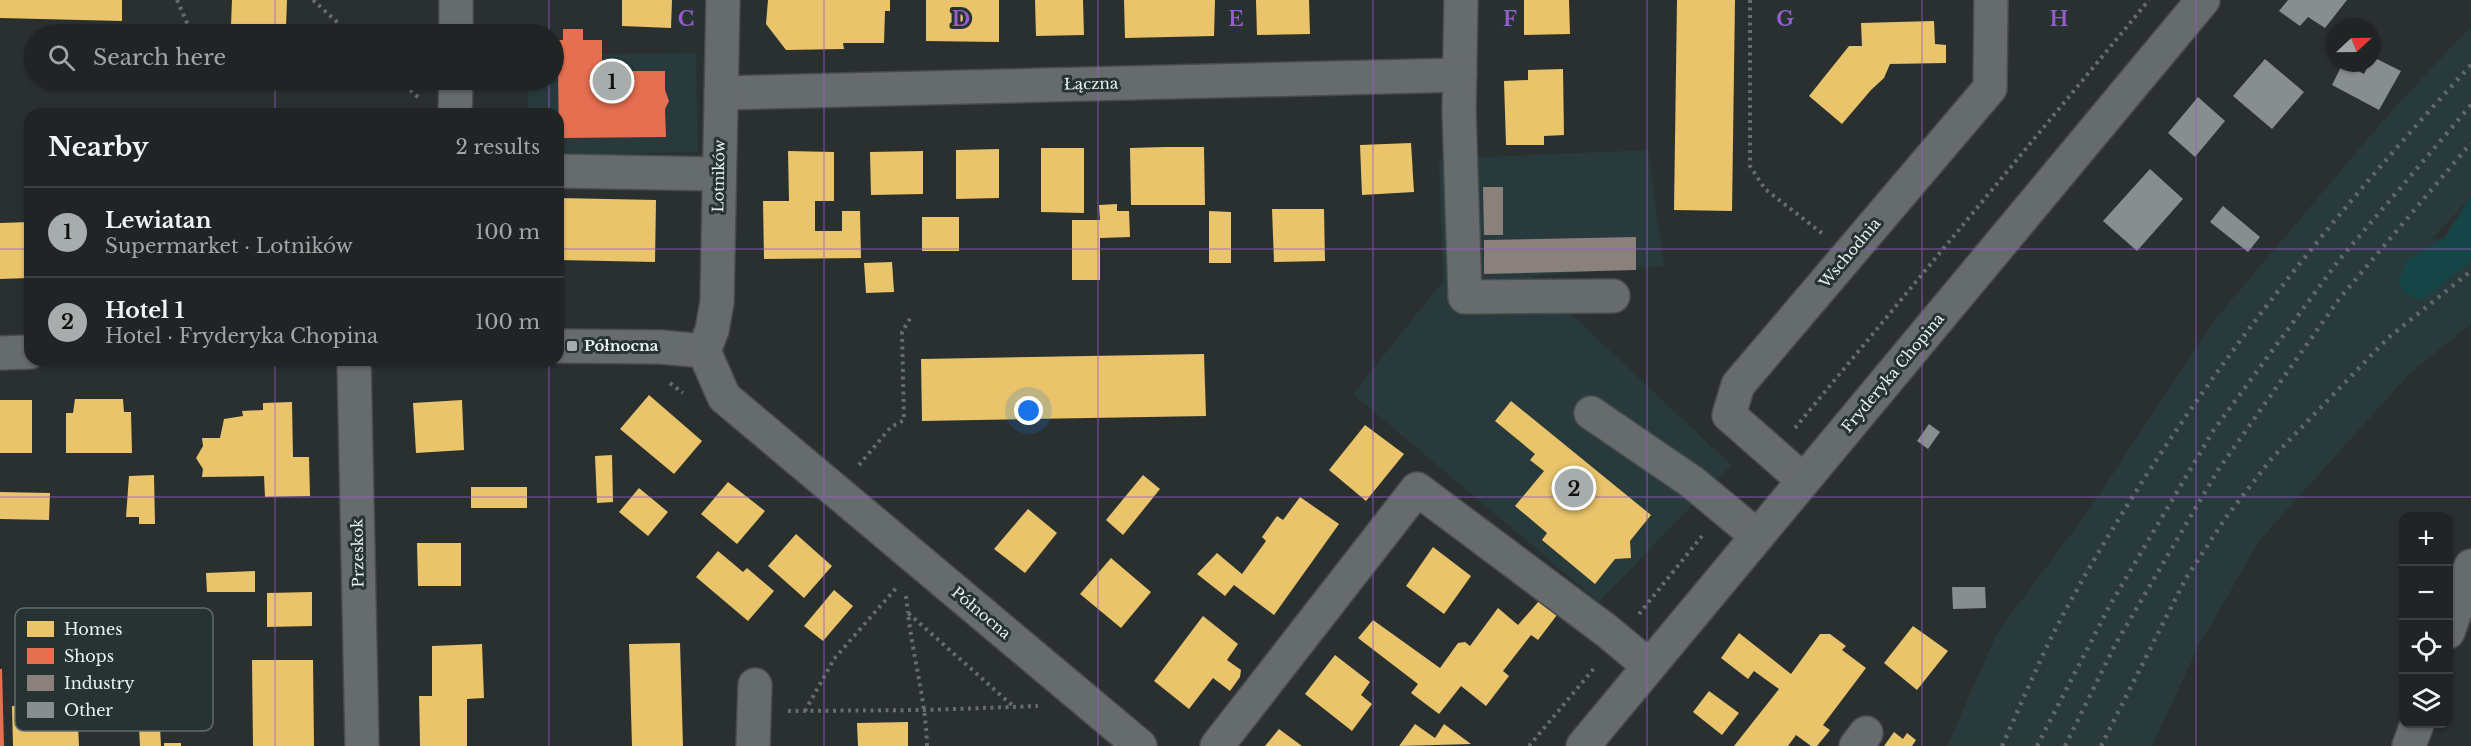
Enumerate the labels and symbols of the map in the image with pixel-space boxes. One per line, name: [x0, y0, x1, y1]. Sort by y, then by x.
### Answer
text: C: [678, 7, 694, 31]
text: D: [952, 7, 970, 31]
text: E: [1228, 7, 1244, 31]
text: F: [1503, 7, 1517, 31]
text: G: [1776, 7, 1794, 31]
text: H: [2050, 7, 2069, 31]
north arrow: [2327, 18, 2381, 72]
pin: 1: [592, 58, 632, 104]
street label: Łączna: [1064, 74, 1119, 93]
street label: Lotników: [708, 139, 729, 213]
street label: Wschodnia: [1814, 213, 1885, 292]
street label: Fryderyka Chopina: [1837, 309, 1948, 436]
place label: Północna: [584, 336, 659, 355]
marker: Północna: [565, 339, 579, 353]
your location: [1014, 396, 1043, 425]
pin: 2: [1554, 466, 1594, 510]
street label: Przeskok: [347, 518, 368, 588]
street label: Północna: [948, 582, 1015, 643]
legend: [15, 608, 213, 731]
text: Homes: [64, 619, 122, 639]
text: Shops: [64, 646, 114, 666]
text: Industry: [64, 673, 135, 693]
text: Other: [64, 700, 113, 720]

